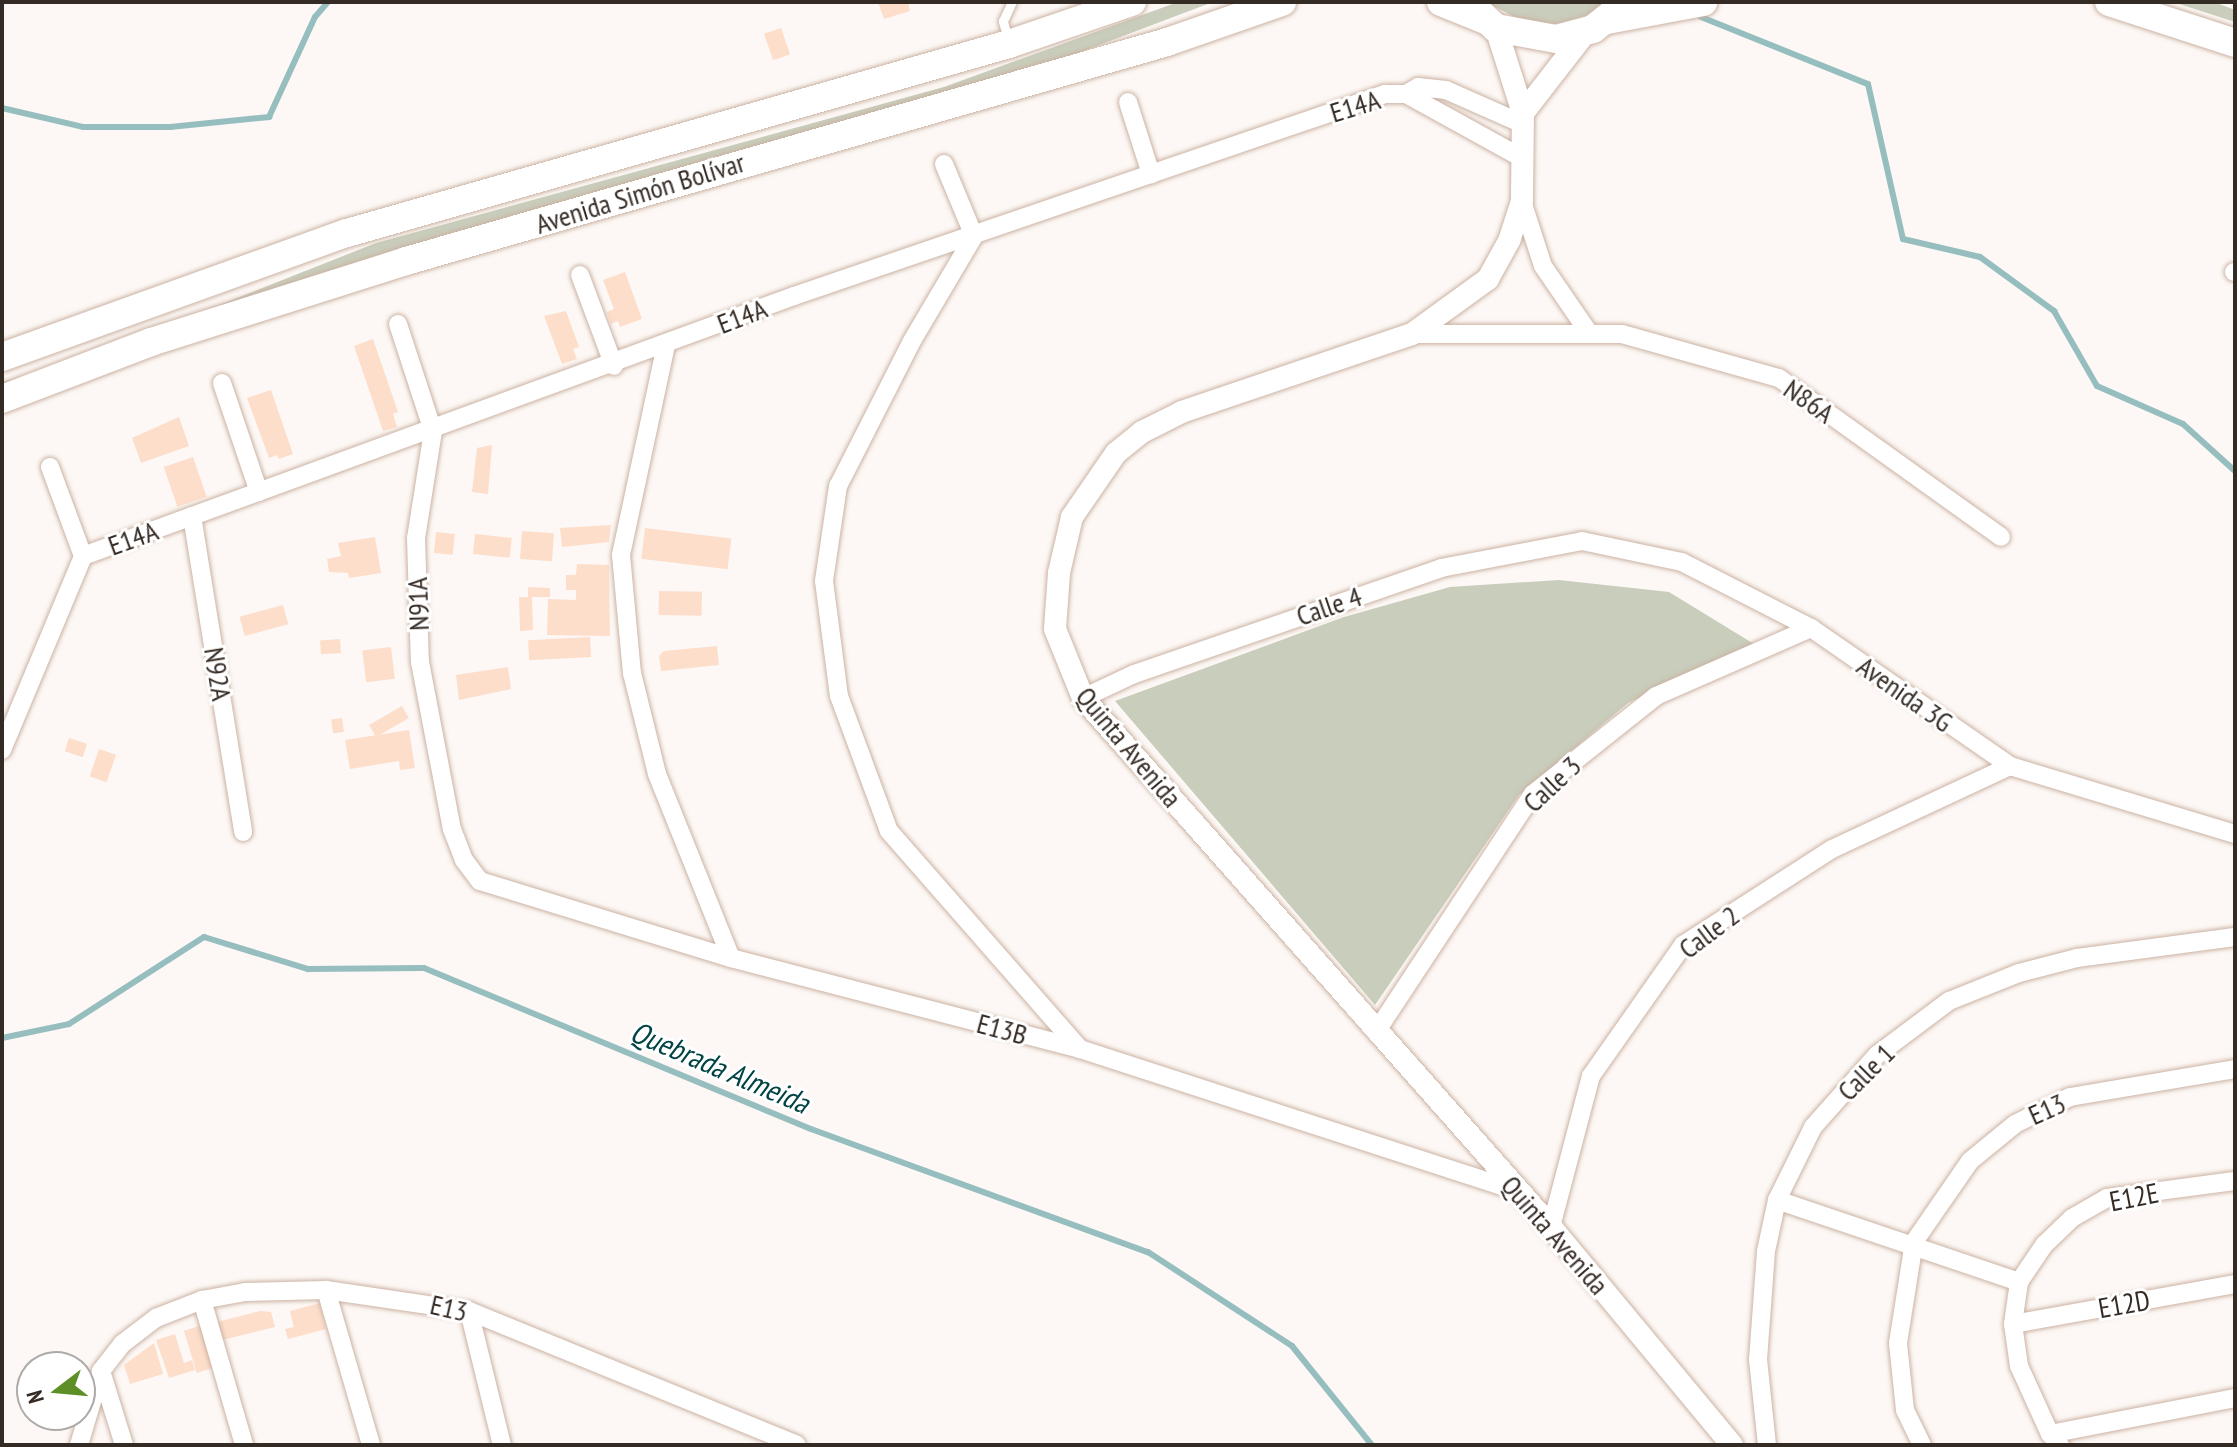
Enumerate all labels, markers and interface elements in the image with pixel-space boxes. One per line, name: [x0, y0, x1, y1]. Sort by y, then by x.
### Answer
street label: E14A: [1326, 83, 1384, 129]
street label: Avenida Simón Bolívar: [531, 145, 749, 241]
street label: E14A: [712, 291, 772, 341]
street label: N86A: [1777, 372, 1841, 430]
street label: E14A: [104, 514, 162, 562]
street label: N91A: [400, 577, 436, 631]
street label: Calle 4: [1292, 579, 1366, 633]
street label: N92A: [197, 645, 239, 703]
street label: Avenida 3G: [1851, 649, 1959, 739]
street label: Quinta Avenida: [1069, 680, 1189, 814]
street label: Calle 3: [1516, 749, 1588, 819]
street label: Calle 2: [1672, 898, 1746, 966]
street label: E13B: [973, 1006, 1031, 1052]
water label: Quebrada Almeida: [625, 1013, 815, 1121]
street label: Calle 1: [1831, 1037, 1901, 1107]
street label: E13: [2023, 1086, 2071, 1132]
street label: Quinta Avenida: [1494, 1168, 1616, 1302]
street label: E12E: [2107, 1176, 2161, 1218]
street label: E12D: [2096, 1283, 2152, 1325]
street label: E13: [427, 1287, 471, 1329]
north arrow: [16, 1351, 96, 1431]
text: N: [20, 1387, 50, 1407]

